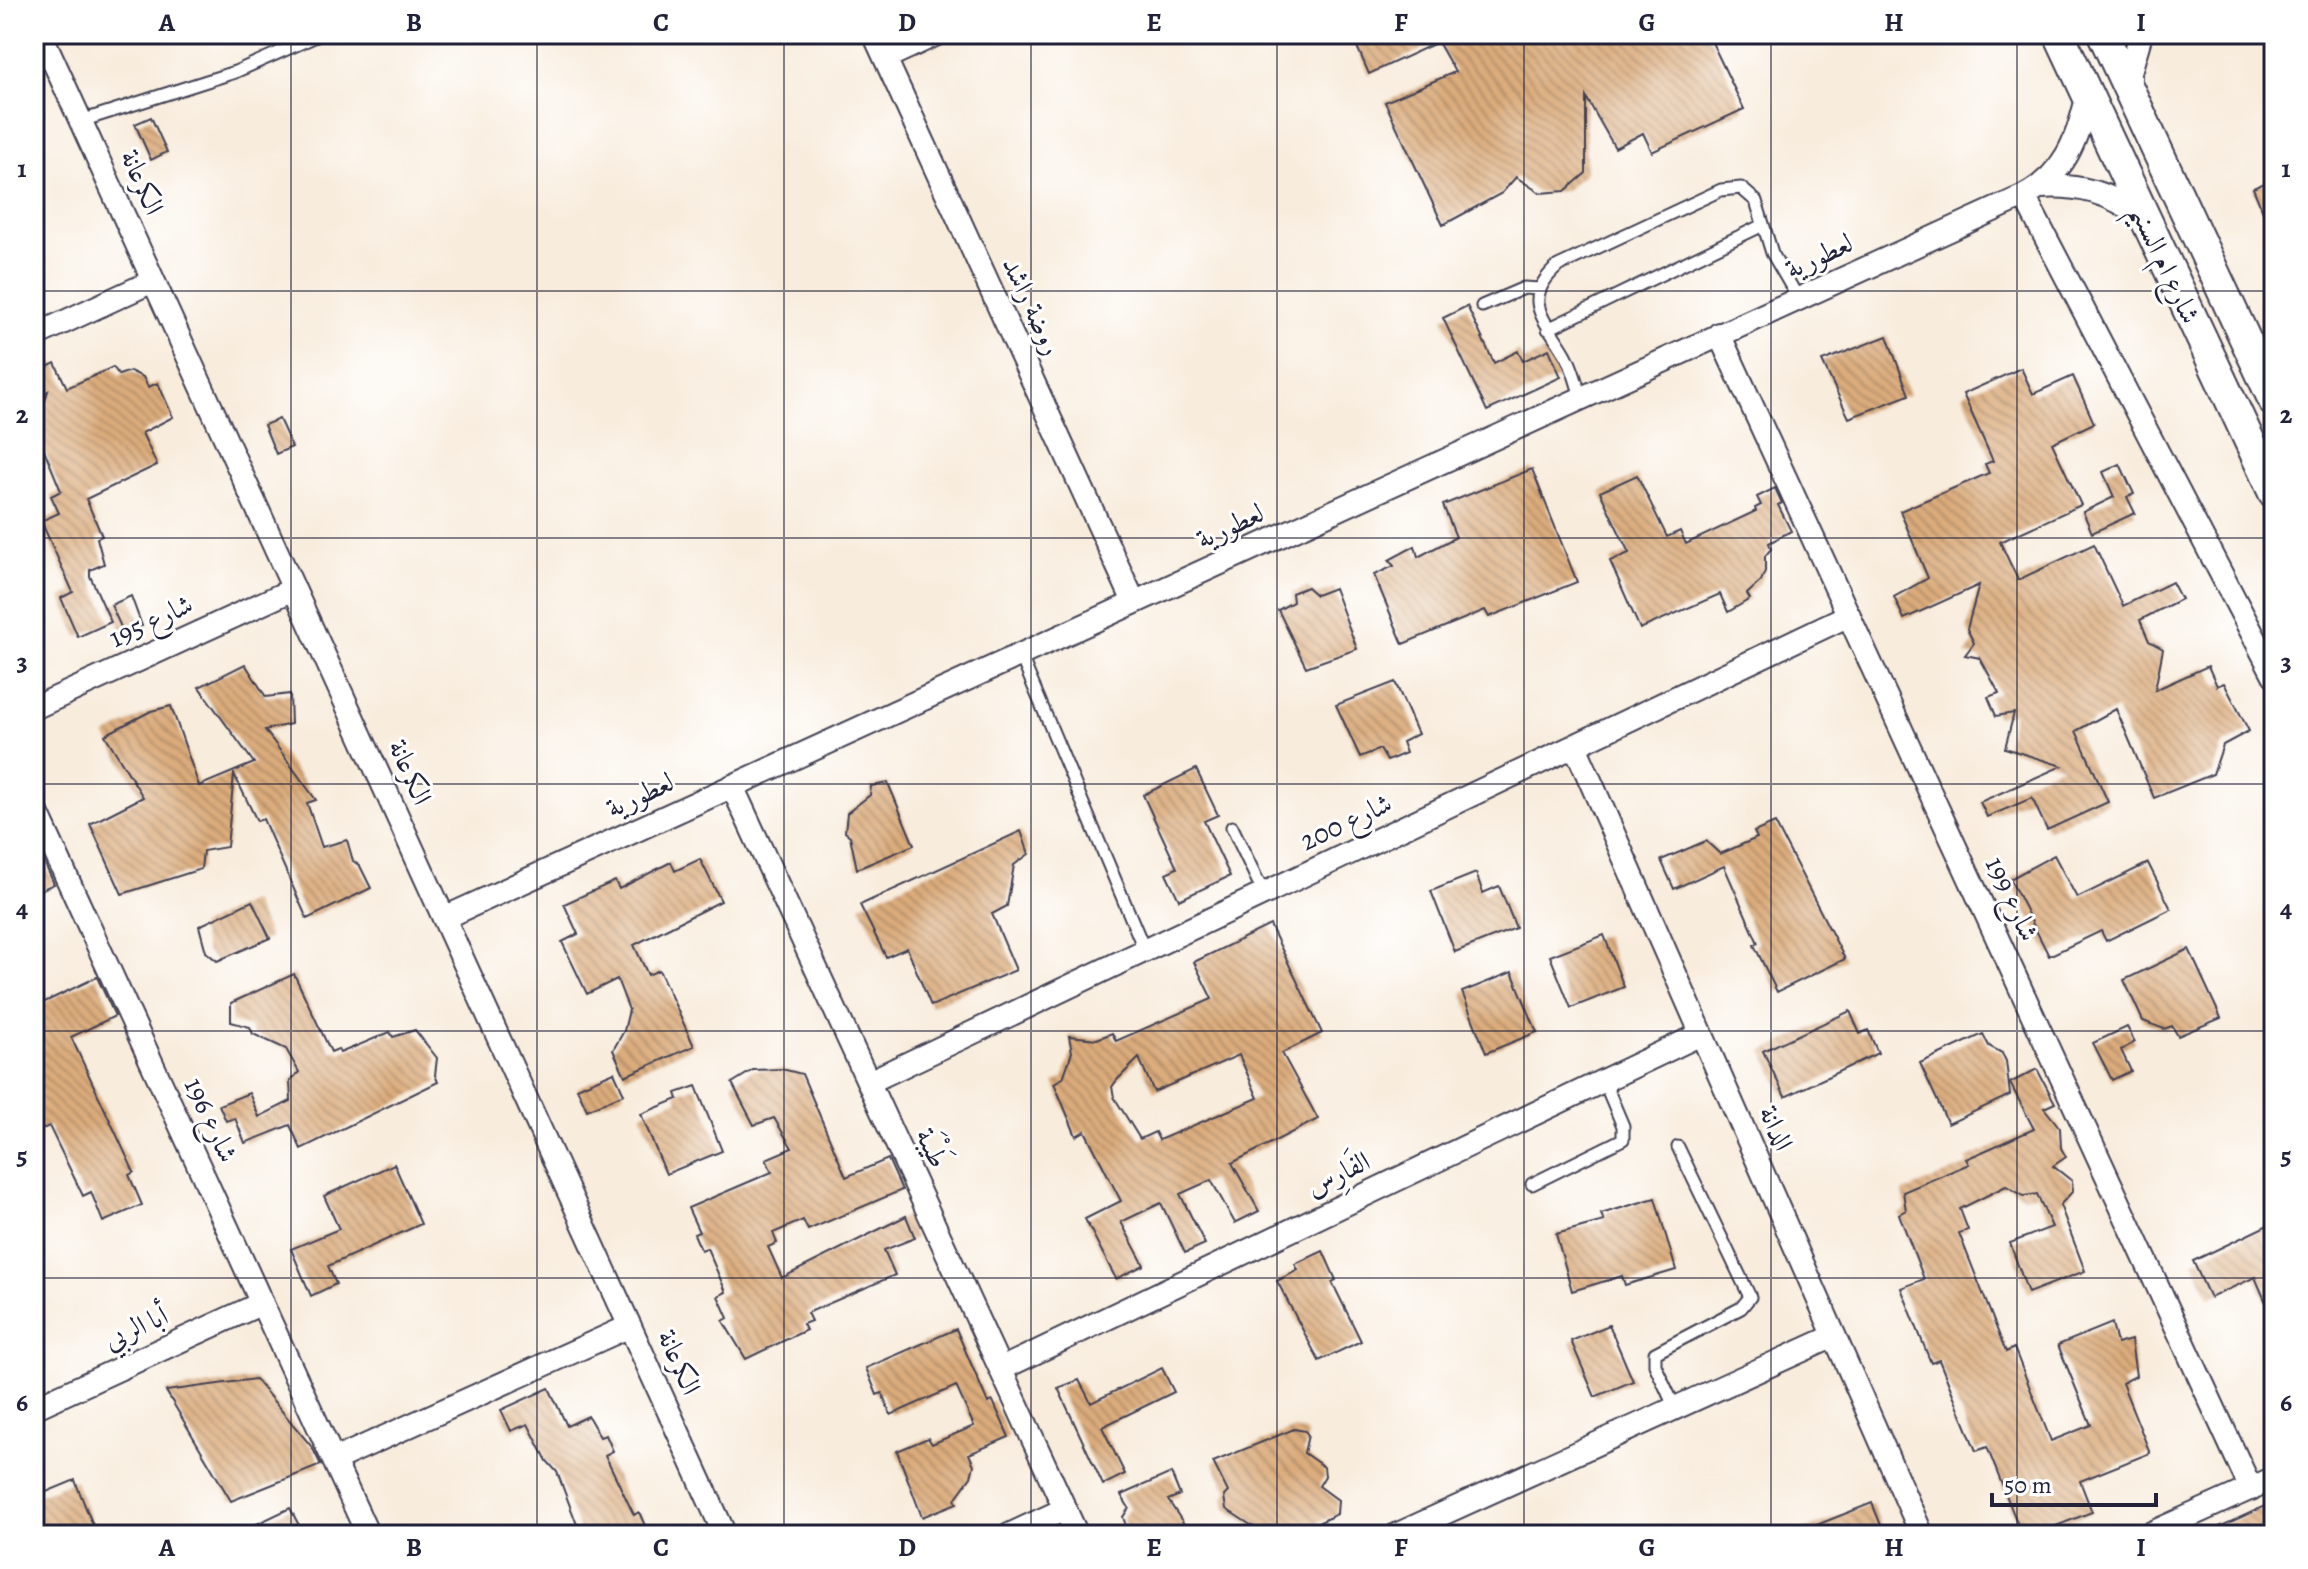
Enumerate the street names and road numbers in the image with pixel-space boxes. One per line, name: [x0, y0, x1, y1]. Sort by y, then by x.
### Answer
street label: الكرعانة: [111, 143, 173, 221]
street label: شارع ام السنيم: [2114, 198, 2209, 333]
street label: لعطورية: [1779, 224, 1859, 288]
street label: روضة راشد: [993, 251, 1071, 361]
street label: لعطورية: [1190, 494, 1270, 558]
street label: شارع 195: [103, 585, 201, 661]
street label: الكرعانة: [379, 733, 441, 811]
street label: لعطورية: [600, 763, 680, 827]
street label: شارع 200: [1294, 784, 1400, 863]
street label: شارع 199: [1972, 851, 2048, 949]
street label: شارع 196: [171, 1071, 247, 1170]
street label: الدانة: [1749, 1099, 1803, 1157]
street label: طَيْبَة: [906, 1121, 960, 1174]
street label: الفَارِس: [1299, 1140, 1378, 1209]
street label: أبا الربي: [97, 1296, 176, 1362]
street label: الكرعانة: [648, 1323, 710, 1401]

